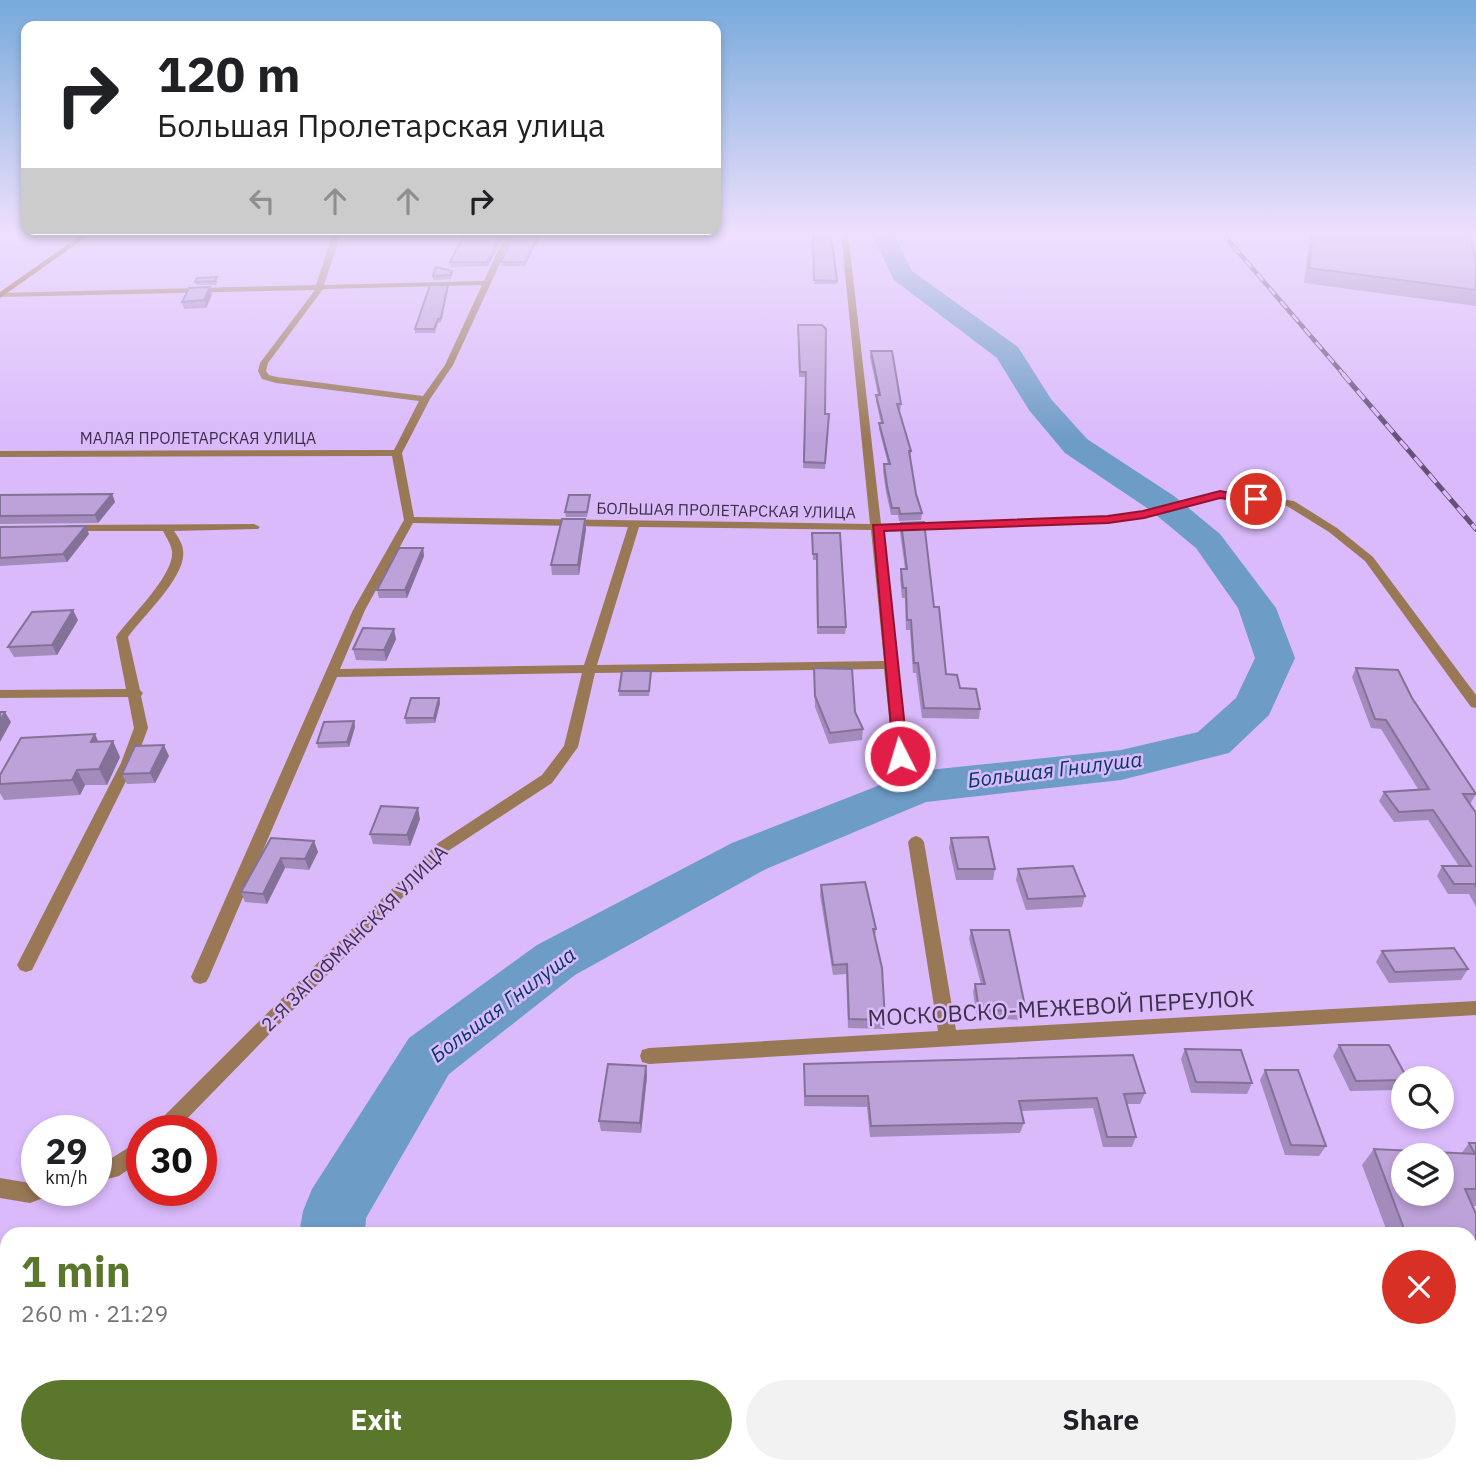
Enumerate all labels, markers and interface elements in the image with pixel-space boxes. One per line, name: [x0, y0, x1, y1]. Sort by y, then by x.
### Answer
text: 120 m: [157, 42, 301, 105]
icon: right: [42, 49, 133, 140]
text: Большая Пролетарская улица: [157, 104, 605, 146]
icon: left: [243, 182, 281, 220]
icon: ahead: [316, 182, 354, 220]
icon: ahead: [389, 182, 427, 220]
icon: right: [462, 182, 500, 220]
street label: МАЛАЯ ПРОЛЕТАРСКАЯ УЛИЦА: [80, 428, 316, 448]
pin: [1226, 469, 1286, 529]
icon: arrive: [1237, 480, 1275, 518]
street label: БОЛЬШАЯ ПРОЛЕТАРСКАЯ УЛИЦА: [596, 498, 856, 522]
position arrow: [863, 719, 937, 793]
water label: Большая Гнилуша: [966, 744, 1144, 794]
street label: 2-Я ЗАГОФМАНСКАЯ УЛИЦА: [256, 840, 452, 1036]
water label: Большая Гнилуша: [424, 940, 581, 1068]
street label: МОСКОВСКО-МЕЖЕВОЙ ПЕРЕУЛОК: [867, 982, 1255, 1032]
map controls: [1391, 1066, 1454, 1206]
button: search: [1391, 1066, 1454, 1129]
speed limit sign: 30: [126, 1115, 217, 1206]
text: 29: [45, 1128, 88, 1174]
button: layers: [1391, 1143, 1454, 1206]
text: km/h: [45, 1166, 88, 1189]
text: 1 min: [21, 1244, 131, 1299]
button: close: [1382, 1250, 1456, 1324]
text: 260 m · 21:29: [21, 1298, 168, 1328]
button: Exit: [21, 1380, 732, 1460]
button: Share: [746, 1380, 1456, 1460]

